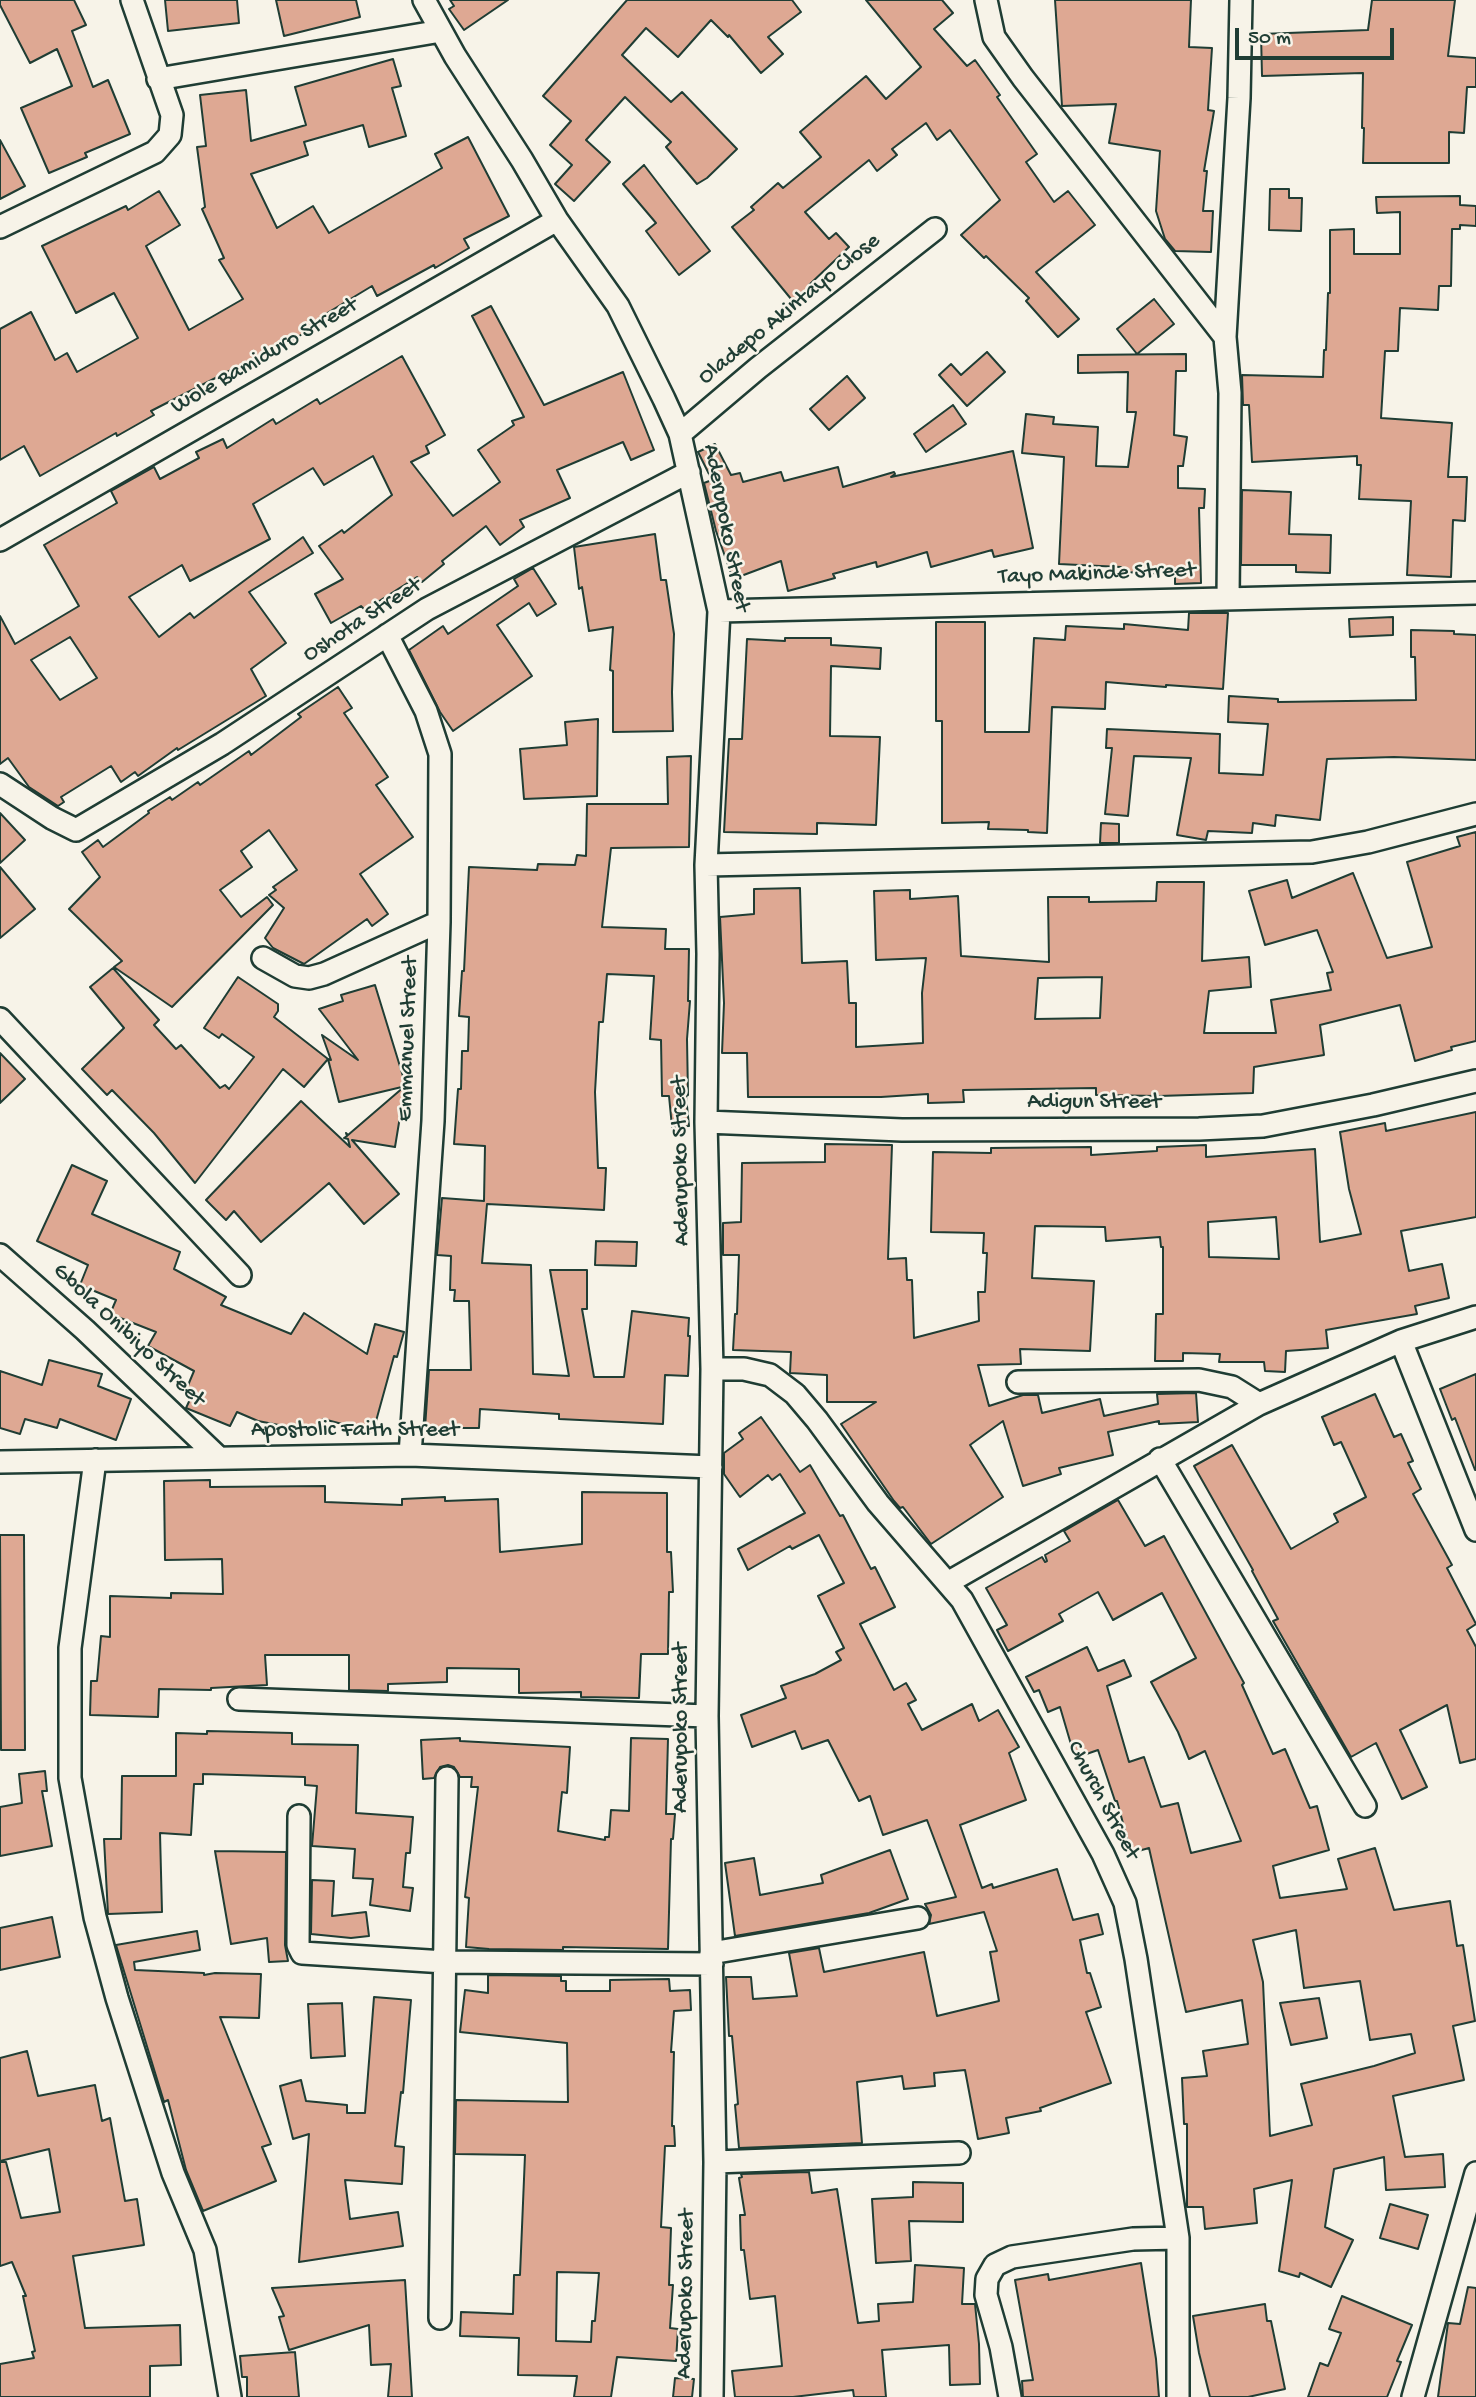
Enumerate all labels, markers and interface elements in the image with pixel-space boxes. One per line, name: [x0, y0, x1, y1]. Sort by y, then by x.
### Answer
scale bar: [1238, 14, 1397, 58]
text: 50 m: [1248, 27, 1291, 52]
street label: Oladepo Akintayo Close: [693, 228, 887, 392]
street label: Wole Bamiduro Street: [167, 292, 363, 422]
street label: Aderupoko Street: [695, 442, 755, 614]
street label: Tayo Makinde Street: [998, 558, 1196, 592]
street label: Oshota Street: [299, 573, 427, 669]
street label: Emmanuel Street: [392, 956, 426, 1122]
street label: Aderupoko Street: [667, 1076, 697, 1246]
street label: Adigun Street: [1027, 1089, 1161, 1117]
street label: Gbola Onibiyo Street: [46, 1258, 210, 1414]
street label: Apostolic Faith Street: [251, 1417, 459, 1445]
street label: Aderupoko Street: [668, 1643, 696, 1813]
street label: Church Street: [1059, 1737, 1145, 1865]
street label: Aderupoko Street: [672, 2209, 702, 2379]

